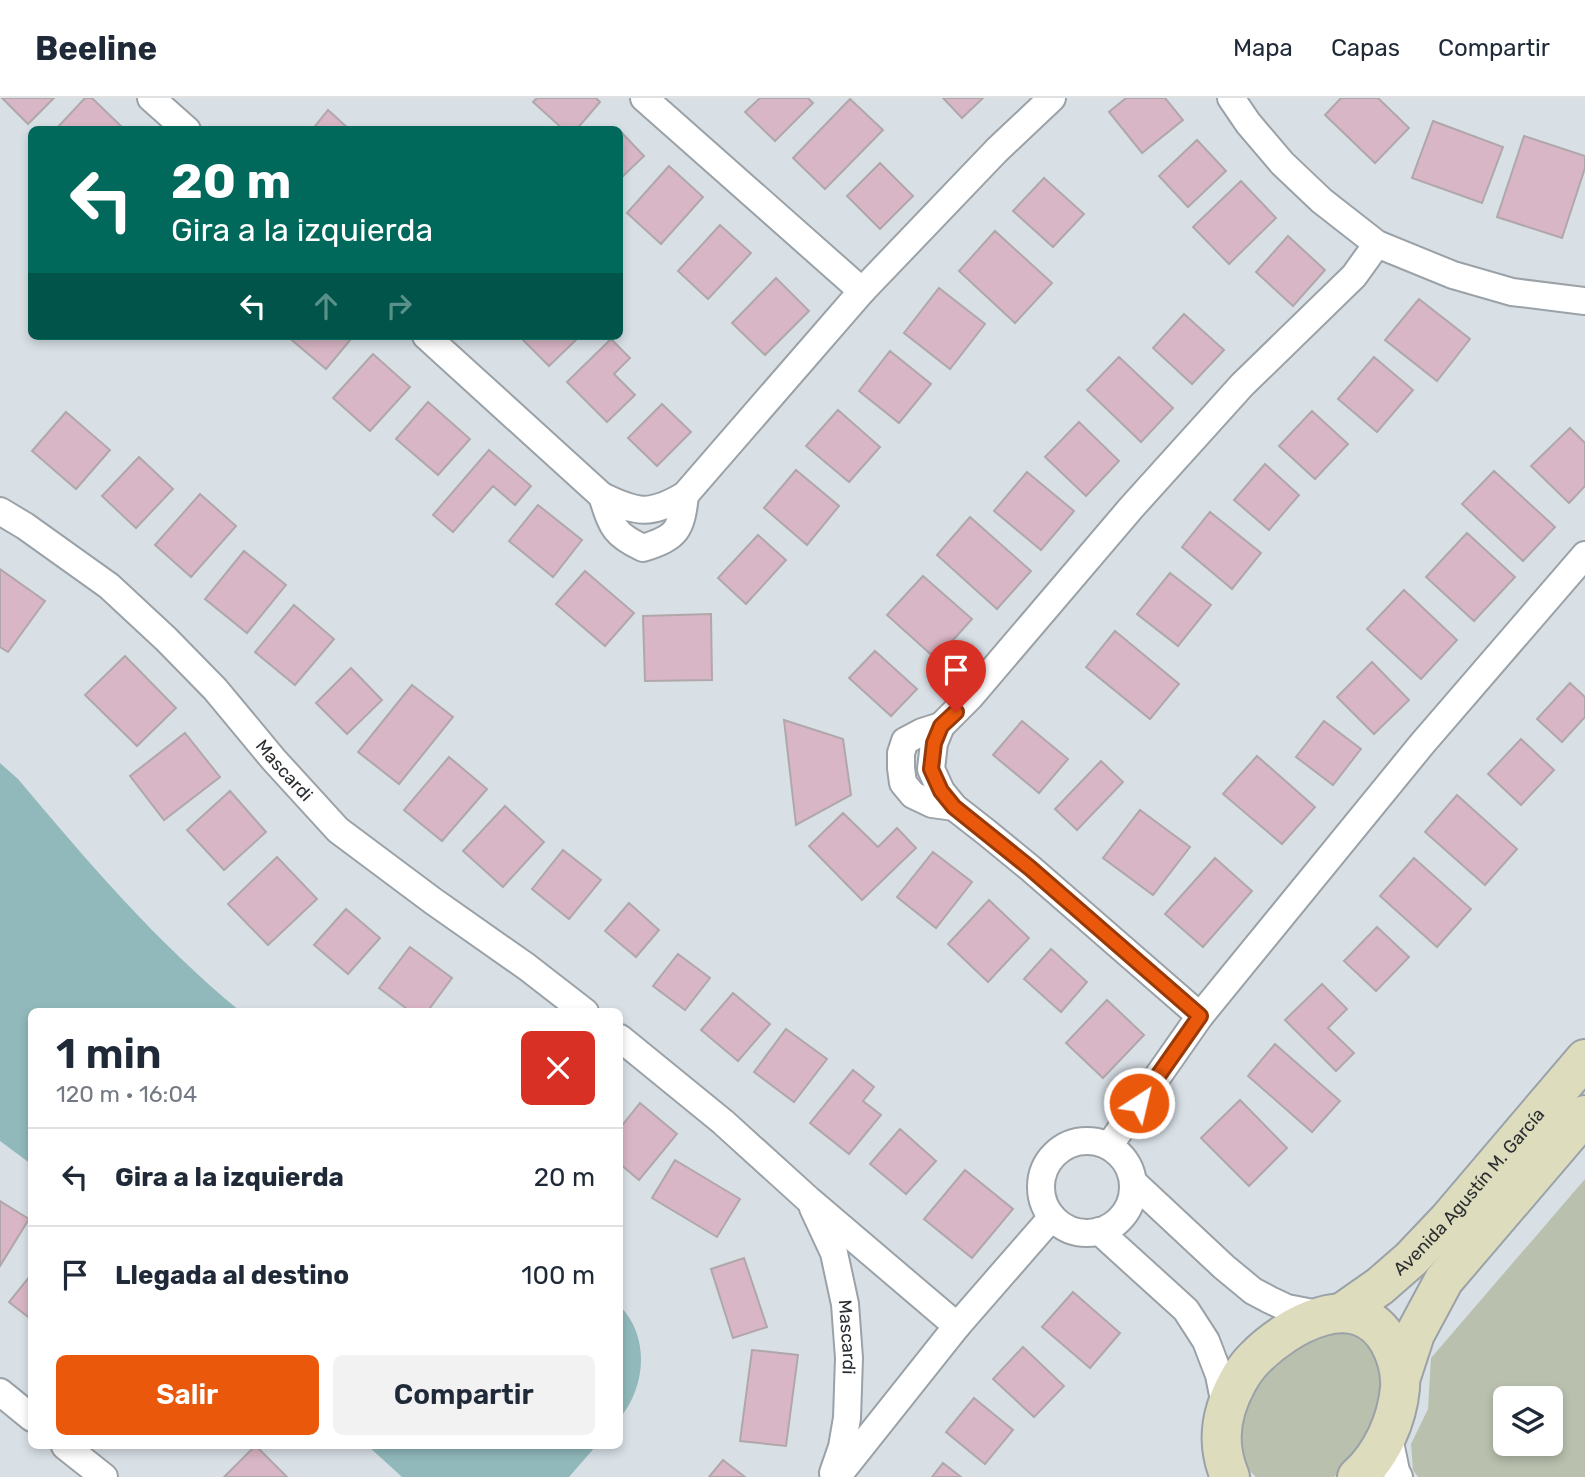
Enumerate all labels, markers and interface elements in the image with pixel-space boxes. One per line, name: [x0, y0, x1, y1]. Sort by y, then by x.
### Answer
text: Beeline: [35, 29, 157, 68]
text: Mapa: [1233, 34, 1293, 62]
text: Capas: [1331, 34, 1400, 62]
text: Compartir: [1438, 34, 1550, 62]
text: 20 m: [171, 152, 292, 210]
icon: left: [56, 154, 147, 245]
text: Gira a la izquierda: [171, 211, 433, 249]
icon: left: [234, 287, 272, 325]
icon: ahead: [307, 287, 345, 325]
icon: right: [380, 287, 418, 325]
pin: [926, 640, 986, 712]
icon: arrive: [937, 651, 975, 689]
street label: Mascardi: [251, 735, 317, 806]
text: 1 min: [56, 1029, 162, 1079]
button: close: [521, 1031, 595, 1105]
position arrow: [1102, 1066, 1176, 1140]
text: 120 m · 16:04: [56, 1080, 197, 1108]
street label: Avenida Agustín M. García: [1389, 1104, 1549, 1280]
icon: left: [56, 1158, 94, 1196]
text: Gira a la izquierda: [115, 1162, 344, 1193]
text: 20 m: [534, 1162, 595, 1193]
icon: arrive: [56, 1256, 94, 1294]
text: Llegada al destino: [115, 1260, 349, 1291]
text: 100 m: [521, 1260, 595, 1291]
street label: Mascardi: [834, 1299, 860, 1375]
button: Salir: [56, 1355, 319, 1435]
button: Compartir: [333, 1355, 595, 1435]
map controls: [1493, 1386, 1563, 1456]
button: layers: [1493, 1386, 1563, 1456]

